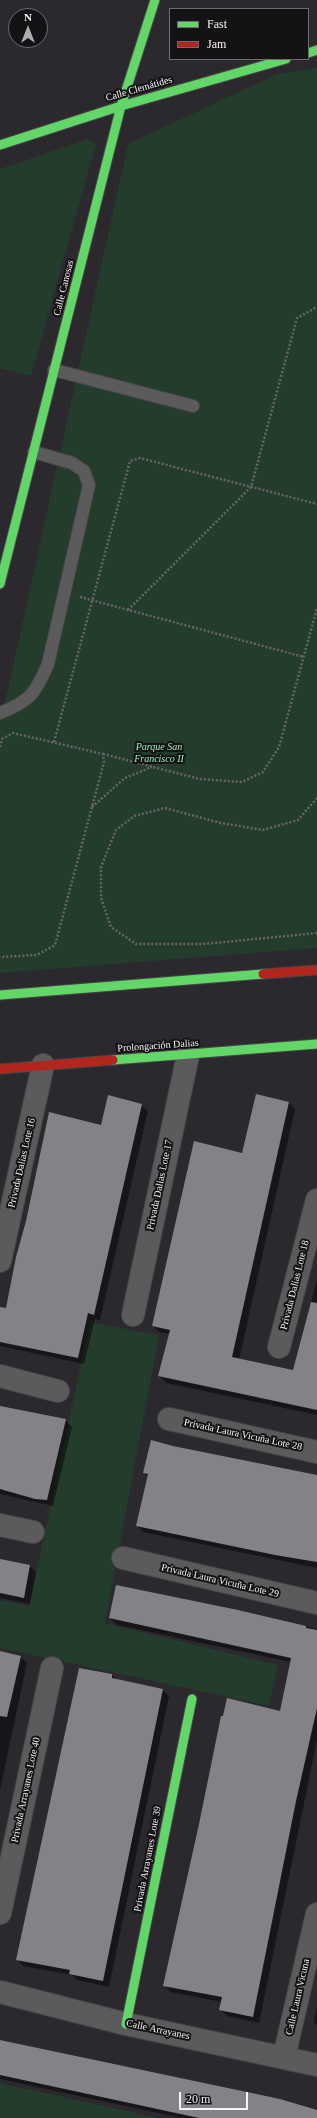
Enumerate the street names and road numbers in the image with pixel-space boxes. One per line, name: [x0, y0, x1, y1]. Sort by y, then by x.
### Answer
street label: Calle Clemátides: [104, 74, 174, 104]
street label: Calle Canosas: [51, 259, 77, 317]
street label: Prolongación Dalias: [117, 1037, 199, 1055]
street label: Privada Dalias Lote 16: [6, 1117, 38, 1209]
street label: Privada Dalias Lote 17: [145, 1139, 175, 1231]
street label: Privada Dalias Lote 18: [278, 1239, 312, 1331]
street label: Privada Laura Vicuña Lote 28: [183, 1417, 303, 1453]
street label: Privada Laura Vicuña Lote 29: [160, 1562, 280, 1600]
street label: Privada Arrayanes Lote 40: [9, 1736, 43, 1844]
street label: Privada Arrayanes Lote 39: [132, 1805, 164, 1913]
street label: Calle Laura Vicuna: [283, 1958, 313, 2036]
street label: Calle Arrayanes: [125, 2017, 191, 2043]

